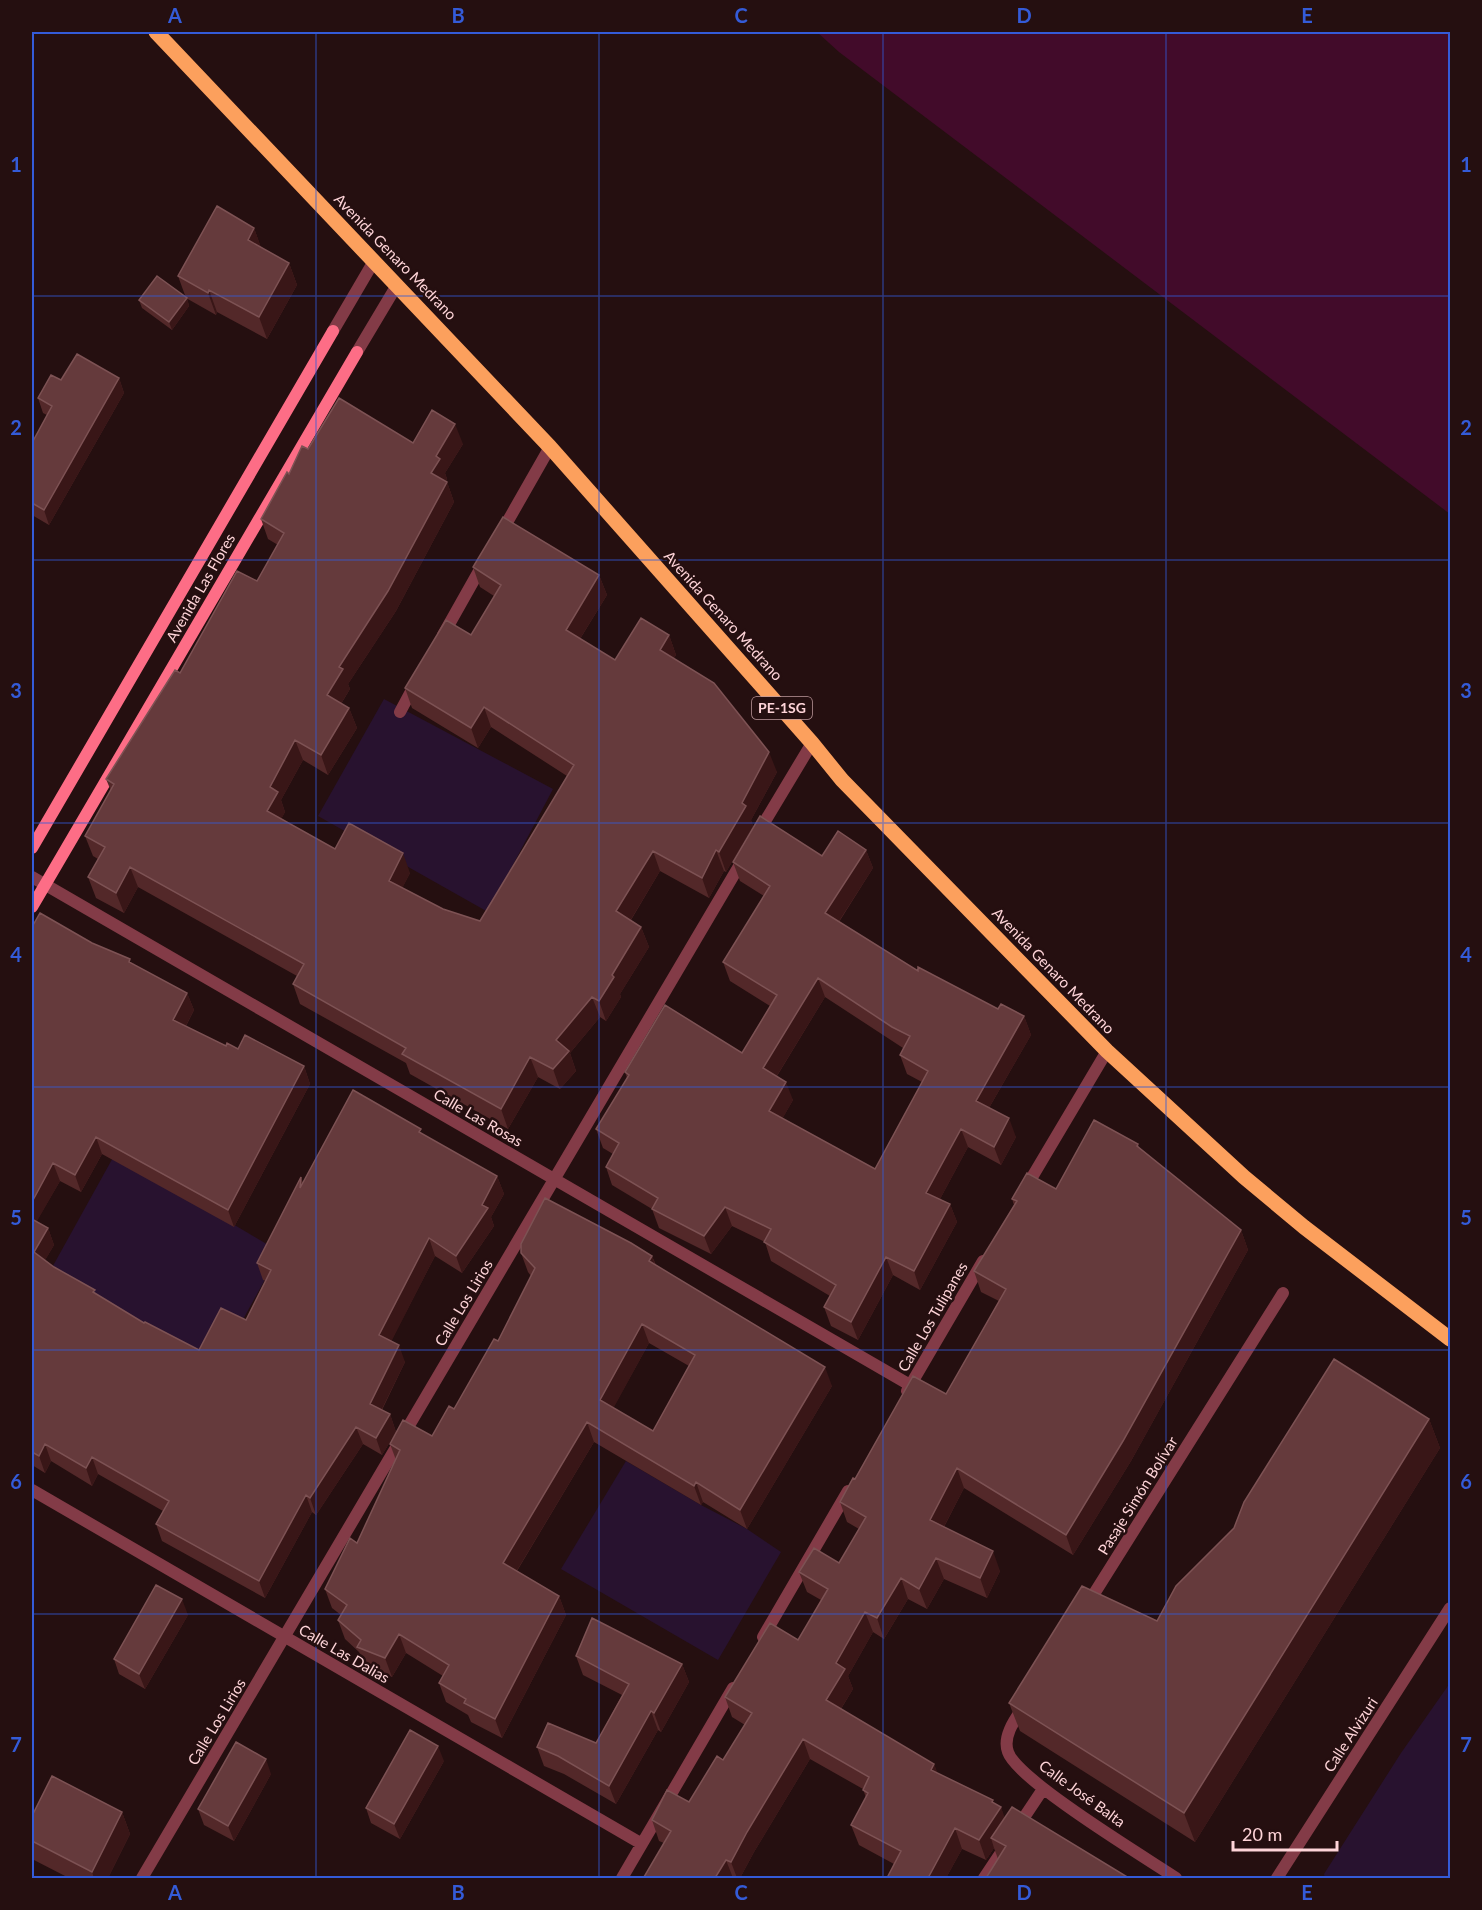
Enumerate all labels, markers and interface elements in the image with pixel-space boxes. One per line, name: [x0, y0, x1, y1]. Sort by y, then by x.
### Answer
text: A: [167, 3, 182, 27]
text: B: [451, 3, 465, 27]
text: C: [734, 3, 748, 27]
text: D: [1016, 3, 1032, 27]
text: E: [1301, 3, 1313, 27]
text: 1: [10, 152, 22, 176]
text: 1: [1460, 152, 1472, 176]
street label: Avenida Genaro Medrano: [331, 189, 461, 323]
text: 2: [10, 415, 22, 439]
text: 2: [1460, 415, 1472, 439]
street label: Avenida Las Flores: [162, 530, 238, 645]
street label: Avenida Genaro Medrano: [661, 547, 787, 684]
text: 3: [10, 678, 22, 702]
text: 3: [1460, 678, 1472, 702]
road number: PE-1SG: [752, 697, 812, 719]
street label: Avenida Genaro Medrano: [989, 903, 1119, 1037]
text: 4: [10, 942, 22, 966]
text: 4: [1460, 942, 1472, 966]
street label: Calle Las Rosas: [431, 1084, 526, 1150]
text: 5: [10, 1205, 22, 1229]
text: 5: [1460, 1205, 1472, 1229]
street label: Calle Los Lirios: [430, 1256, 496, 1349]
street label: Calle Los Tulipanes: [894, 1259, 971, 1374]
street label: Pasaje Simón Bolívar: [1093, 1433, 1181, 1558]
text: 6: [10, 1469, 22, 1493]
text: 6: [1460, 1469, 1472, 1493]
street label: Calle Las Dalias: [296, 1620, 393, 1686]
street label: Calle Los Lirios: [183, 1675, 249, 1768]
street label: Calle Alvizuri: [1319, 1694, 1381, 1775]
text: 7: [10, 1732, 22, 1756]
text: 7: [1460, 1732, 1472, 1756]
street label: Calle José Balta: [1036, 1756, 1129, 1830]
scale bar: [1233, 1814, 1336, 1852]
text: 20 m: [1242, 1823, 1282, 1845]
text: A: [167, 1880, 182, 1904]
text: B: [451, 1880, 465, 1904]
text: C: [734, 1880, 748, 1904]
text: D: [1016, 1880, 1032, 1904]
text: E: [1301, 1880, 1313, 1904]

